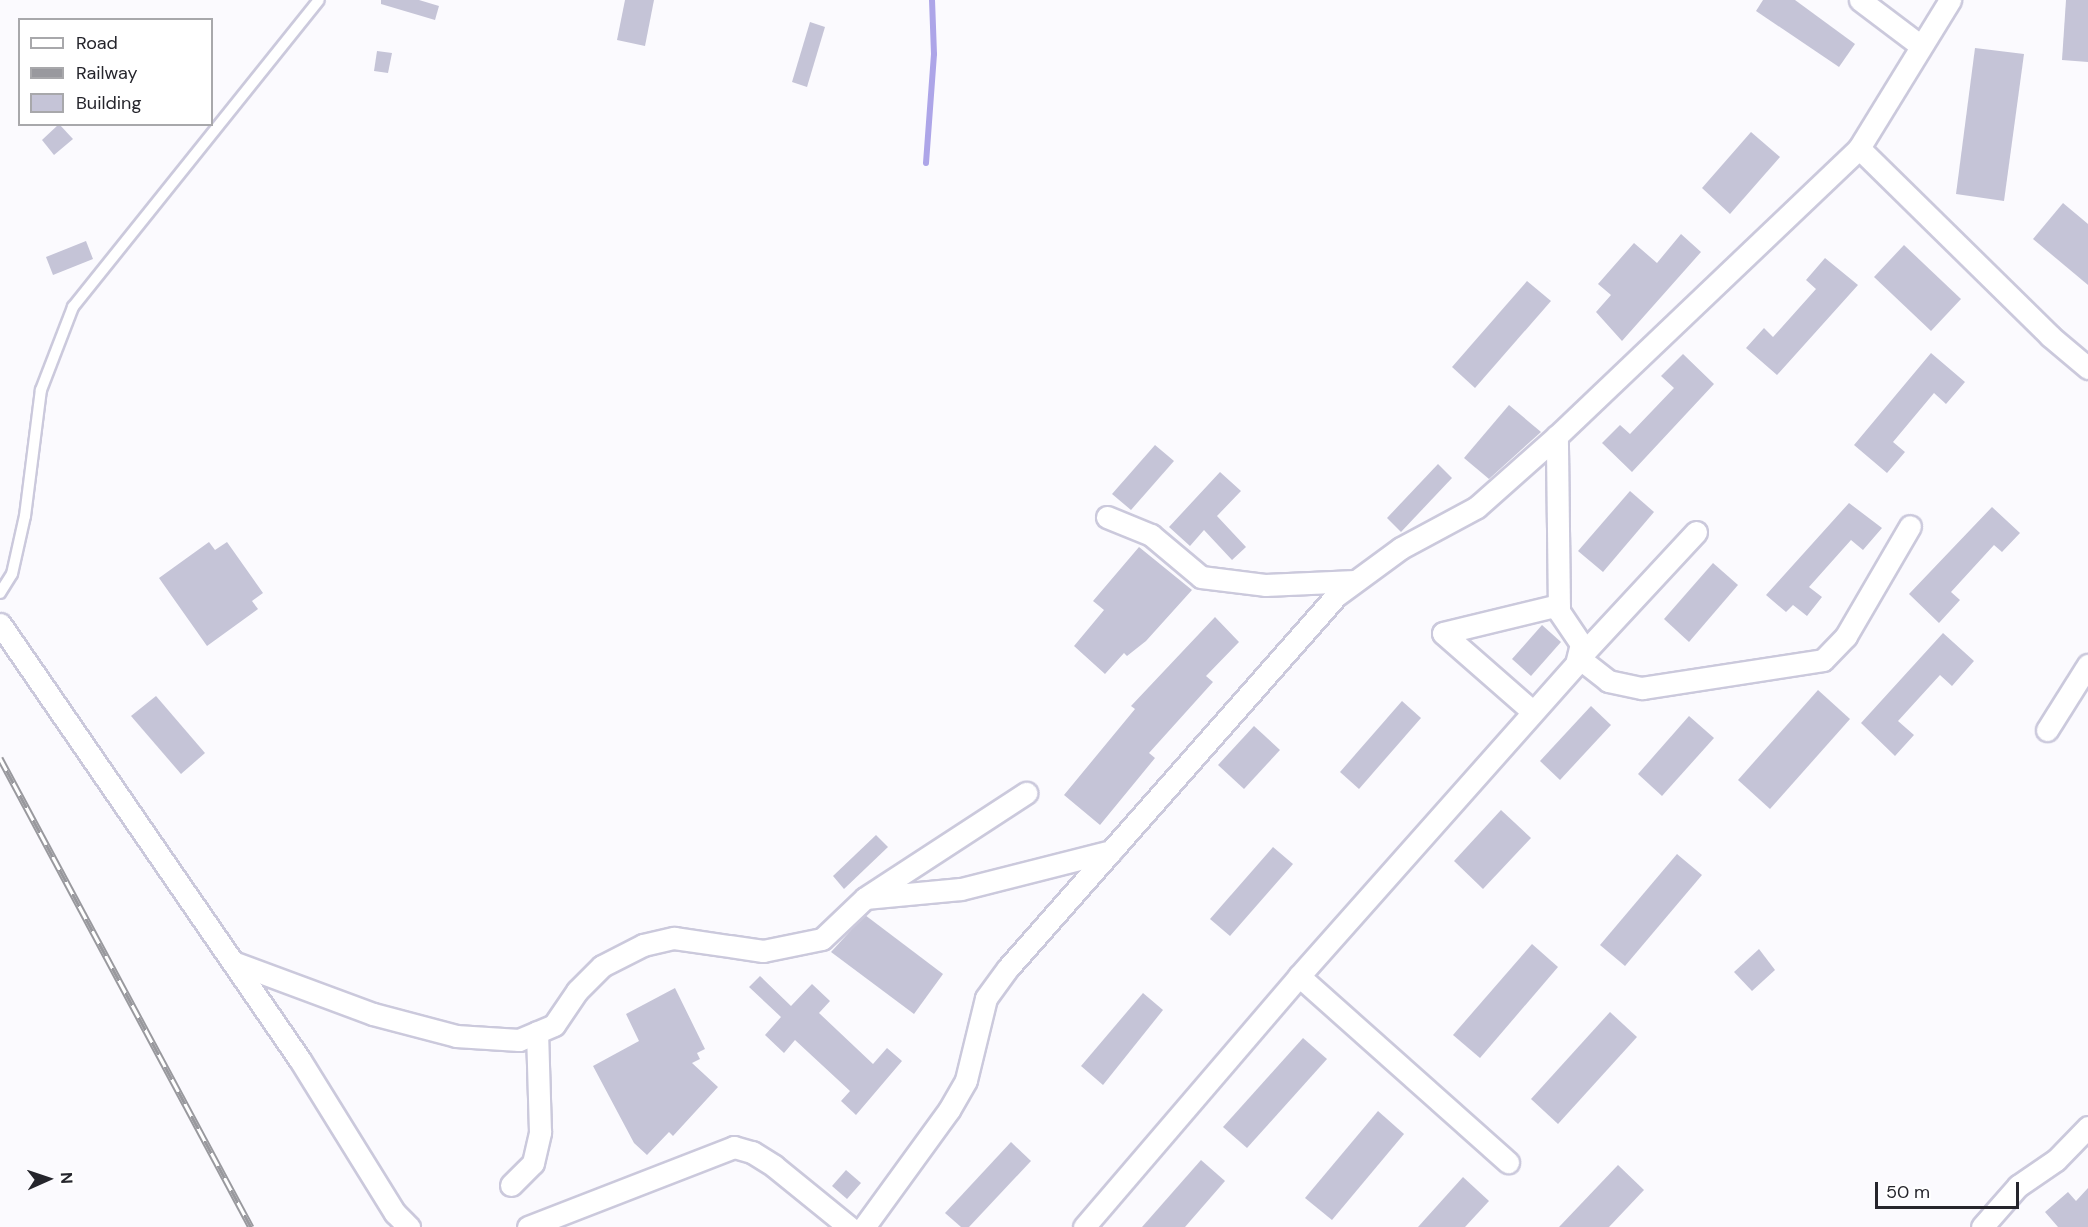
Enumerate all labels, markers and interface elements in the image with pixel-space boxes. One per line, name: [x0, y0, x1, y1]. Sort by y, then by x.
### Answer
legend: [18, 18, 213, 126]
text: Road: [76, 31, 118, 55]
text: Railway: [76, 61, 138, 85]
text: Building: [76, 91, 141, 115]
north arrow: [18, 1149, 78, 1209]
scale bar: [1878, 1170, 2022, 1208]
text: N: [56, 1172, 77, 1184]
text: 50 m: [1886, 1180, 1930, 1204]

